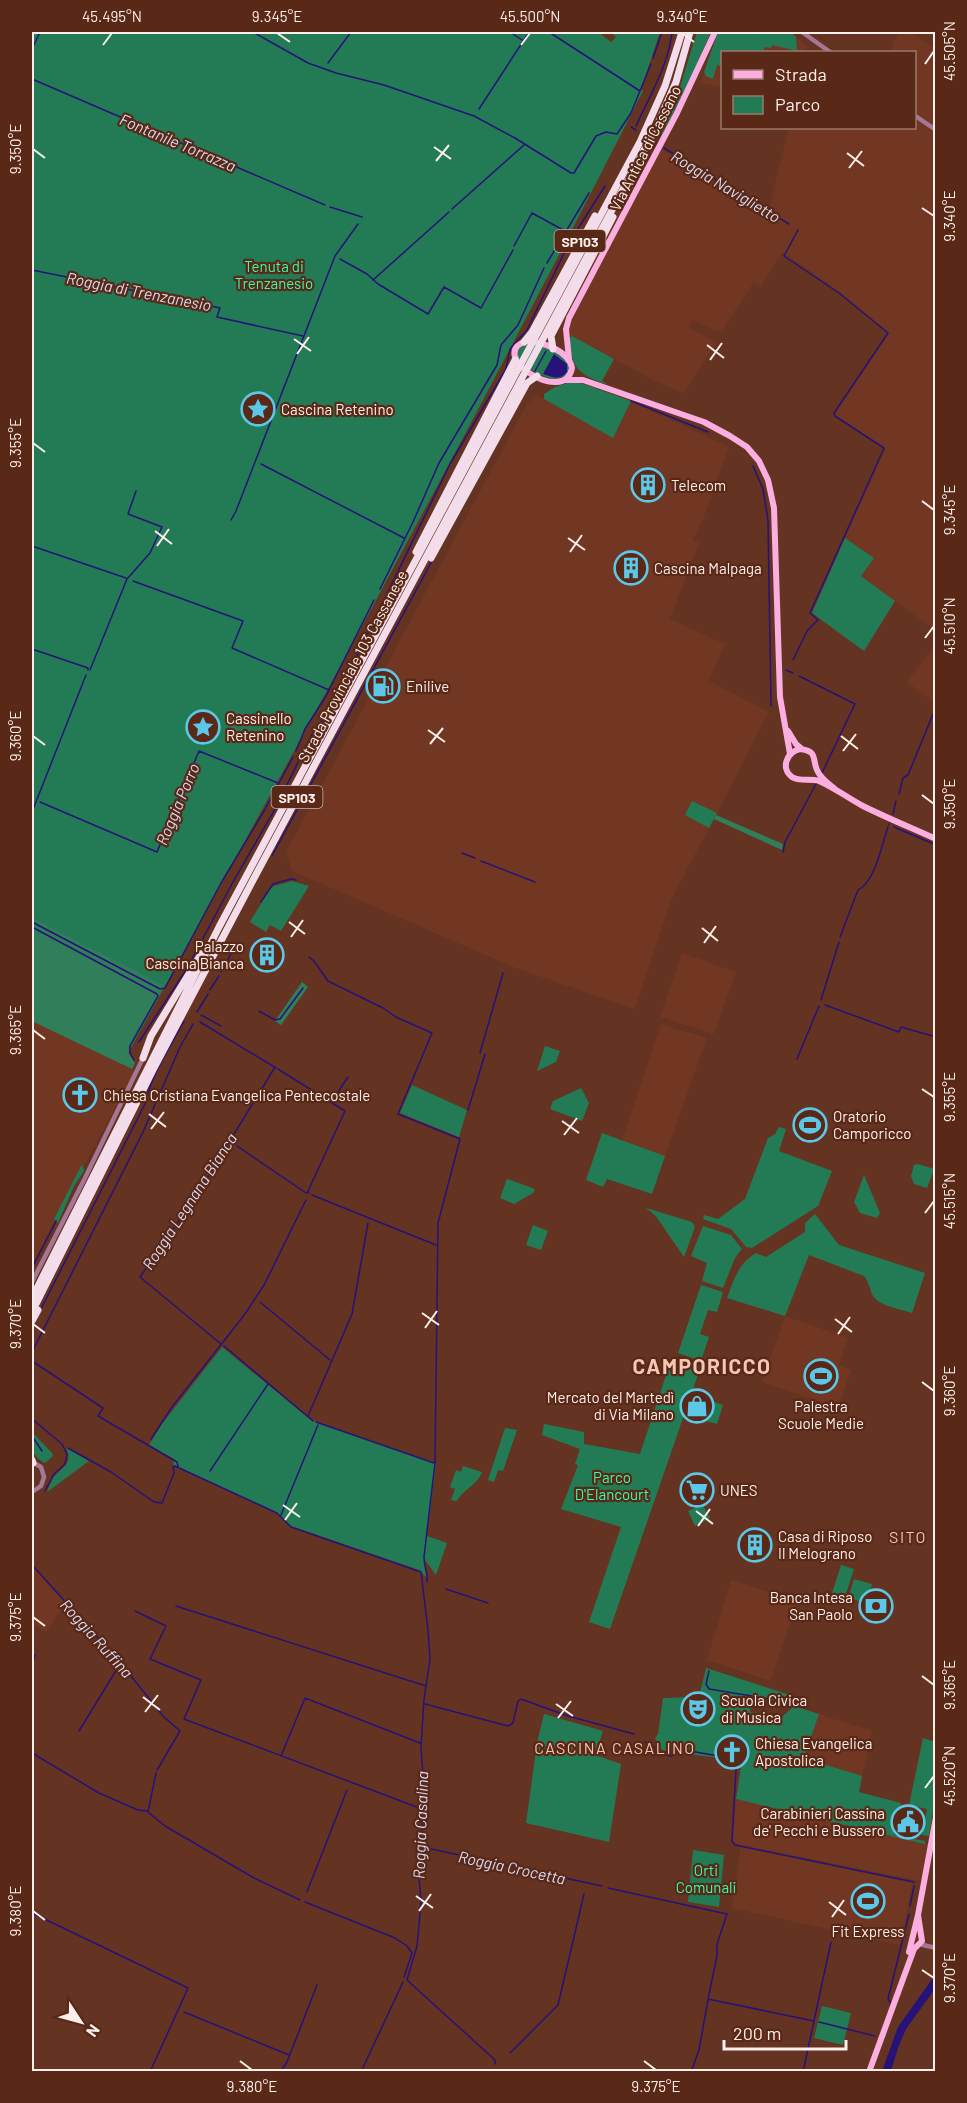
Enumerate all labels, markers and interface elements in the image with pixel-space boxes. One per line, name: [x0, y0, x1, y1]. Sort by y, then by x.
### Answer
text: 45.495°N: [82, 7, 142, 25]
text: 9.345°E: [252, 7, 302, 25]
text: 45.500°N: [500, 7, 560, 25]
text: 9.340°E: [656, 7, 708, 25]
text: 45.505°N: [940, 21, 958, 81]
legend: [721, 51, 916, 129]
text: Strada: [775, 63, 827, 85]
street label: Via Antica di Cassano: [606, 82, 684, 214]
text: Parco: [775, 93, 820, 115]
water label: Fontanile Torrazza: [117, 109, 239, 175]
text: 9.350°E: [6, 124, 24, 174]
water label: Roggia Naviglietto: [668, 146, 784, 226]
text: 9.340°E: [940, 190, 958, 242]
road number: SP103: [554, 230, 606, 252]
park label: Tenuta di Trenzanesio: [235, 257, 313, 292]
water label: Roggia di Trenzanesio: [65, 268, 213, 314]
place icon: Cascina Retenino: [240, 391, 276, 427]
place label: Cascina Retenino: [281, 400, 394, 418]
text: 9.355°E: [6, 418, 24, 468]
building icon: Telecom: [630, 467, 666, 503]
place label: Telecom: [671, 476, 726, 494]
text: 9.345°E: [940, 485, 958, 535]
building icon: Cascina Malpaga: [613, 550, 649, 586]
place label: Cascina Malpaga: [654, 559, 762, 577]
street label: Strada Provinciale 103 Cassanese: [294, 567, 410, 765]
text: 45.510°N: [940, 597, 958, 655]
fuel station icon: Enilive: [365, 668, 401, 704]
place label: Enilive: [406, 677, 449, 695]
place icon: Cassinello Retenino: [185, 709, 221, 745]
place label: Cassinello Retenino: [226, 709, 292, 744]
text: 9.360°E: [6, 711, 24, 761]
water label: Roggia Porro: [151, 760, 203, 848]
text: 9.350°E: [940, 779, 958, 829]
road number: SP103: [272, 786, 322, 808]
place label: Palazzo Cascina Bianca: [145, 937, 244, 972]
building icon: Palazzo Cascina Bianca: [249, 937, 285, 973]
text: 9.365°E: [6, 1005, 24, 1055]
text: 9.355°E: [940, 1072, 958, 1122]
church icon: Chiesa Cristiana Evangelica Pentecostale: [62, 1077, 98, 1113]
place label: Chiesa Cristiana Evangelica Pentecostale: [103, 1086, 370, 1104]
sports icon: Oratorio Camporicco: [792, 1107, 828, 1143]
place label: Oratorio Camporicco: [833, 1107, 911, 1142]
water label: Roggia Legnana Bianca: [138, 1129, 240, 1273]
text: 45.515°N: [940, 1173, 958, 1229]
text: 9.370°E: [6, 1299, 24, 1349]
district label: CAMPORICCO: [632, 1353, 772, 1378]
sports icon: Palestra Scuole Medie: [803, 1358, 839, 1394]
text: 9.360°E: [940, 1366, 958, 1416]
place label: Mercato del Martedì di Via Milano: [547, 1388, 674, 1423]
shop icon: Mercato del Martedì di Via Milano: [679, 1388, 715, 1424]
place label: Palestra Scuole Medie: [778, 1397, 864, 1432]
park label: Parco D'Elancourt: [575, 1468, 649, 1503]
supermarket icon: UNES: [679, 1472, 715, 1508]
place label: UNES: [720, 1481, 758, 1499]
building icon: Casa di Riposo Il Melograno: [737, 1527, 773, 1563]
place label: Casa di Riposo Il Melograno: [778, 1527, 872, 1562]
district label: SITO: [889, 1527, 927, 1546]
place label: Banca Intesa San Paolo: [770, 1588, 853, 1623]
bank icon: Banca Intesa San Paolo: [858, 1588, 894, 1624]
text: 9.375°E: [6, 1592, 24, 1642]
water label: Roggia Ruffina: [57, 1595, 137, 1681]
text: 9.365°E: [940, 1660, 958, 1710]
theatre icon: Scuola Civica di Musica: [680, 1691, 716, 1727]
place label: Scuola Civica di Musica: [721, 1691, 807, 1726]
church icon: Chiesa Evangelica Apostolica: [714, 1734, 750, 1770]
place label: Chiesa Evangelica Apostolica: [755, 1734, 872, 1769]
district label: CASCINA CASALINO: [534, 1738, 696, 1757]
text: 45.520°N: [940, 1746, 958, 1806]
water label: Roggia Casalina: [409, 1771, 431, 1879]
place label: Carabinieri Cassina de' Pecchi e Bussero: [753, 1804, 885, 1839]
public building icon: Carabinieri Cassina de' Pecchi e Bussero: [890, 1804, 926, 1840]
water label: Roggia Crocetta: [457, 1846, 567, 1888]
park label: Orti Comunali: [676, 1861, 736, 1896]
sports icon: Fit Express: [850, 1883, 886, 1919]
text: 9.380°E: [6, 1886, 24, 1936]
place label: Fit Express: [832, 1922, 904, 1940]
text: 9.370°E: [940, 1953, 958, 2003]
north arrow: [51, 1992, 111, 2052]
scale bar: [724, 2013, 846, 2051]
text: N: [83, 2021, 104, 2041]
text: 200 m: [733, 2022, 781, 2044]
text: 9.380°E: [227, 2077, 277, 2095]
text: 9.375°E: [631, 2077, 681, 2095]

